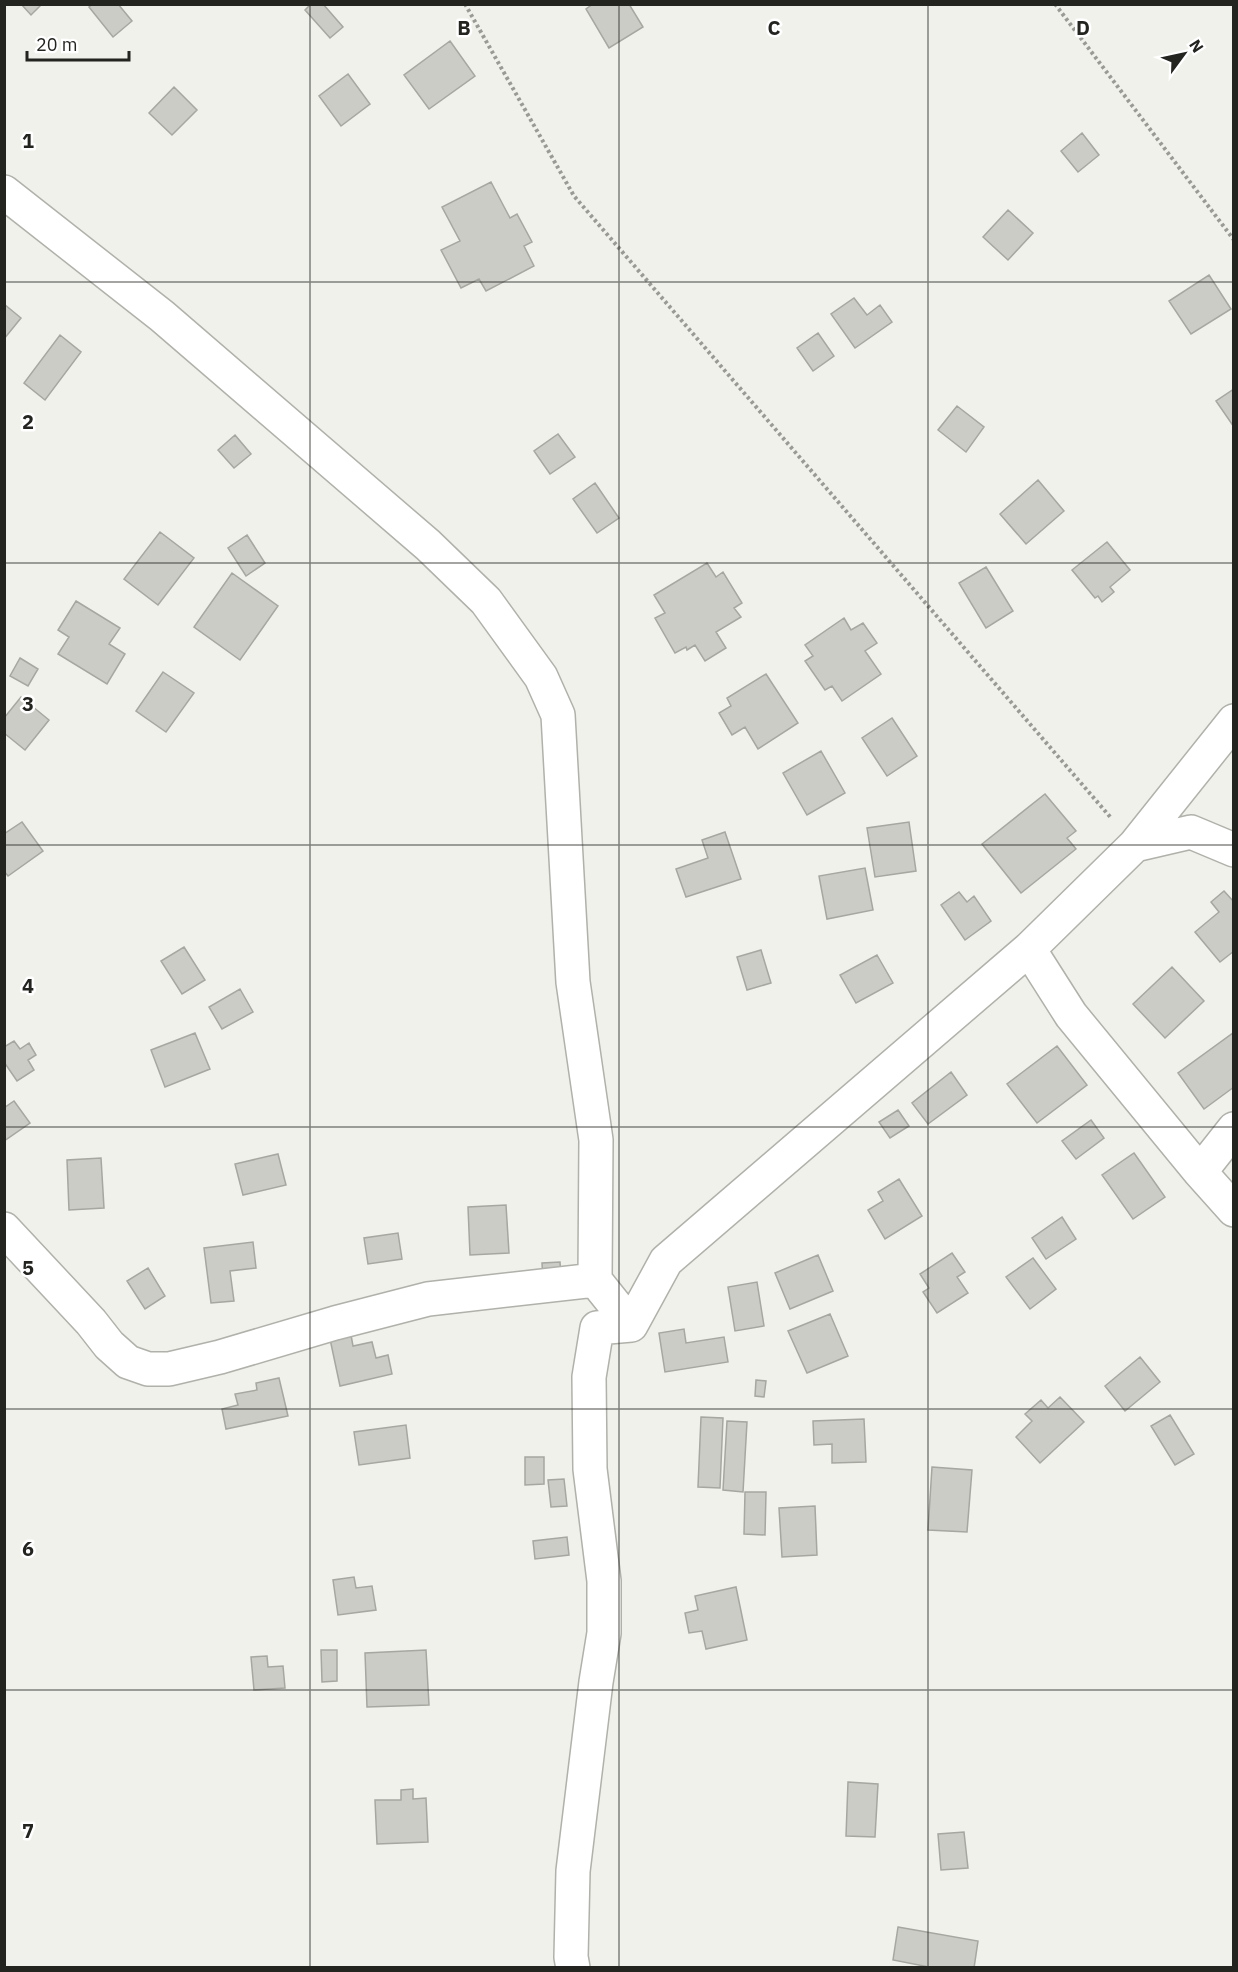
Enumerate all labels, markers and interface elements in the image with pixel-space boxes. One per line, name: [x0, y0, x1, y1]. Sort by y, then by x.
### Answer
text: B: [457, 14, 471, 41]
text: C: [767, 14, 781, 41]
text: D: [1076, 14, 1090, 41]
scale bar: [27, 24, 129, 62]
north arrow: [1154, 24, 1214, 84]
text: 20 m: [36, 33, 78, 56]
text: N: [1185, 36, 1208, 56]
text: 1: [22, 127, 34, 154]
text: 2: [22, 408, 34, 435]
text: 3: [22, 690, 34, 717]
text: 4: [22, 972, 34, 999]
text: 5: [22, 1254, 34, 1281]
text: 6: [22, 1535, 34, 1562]
text: 7: [22, 1817, 34, 1844]

